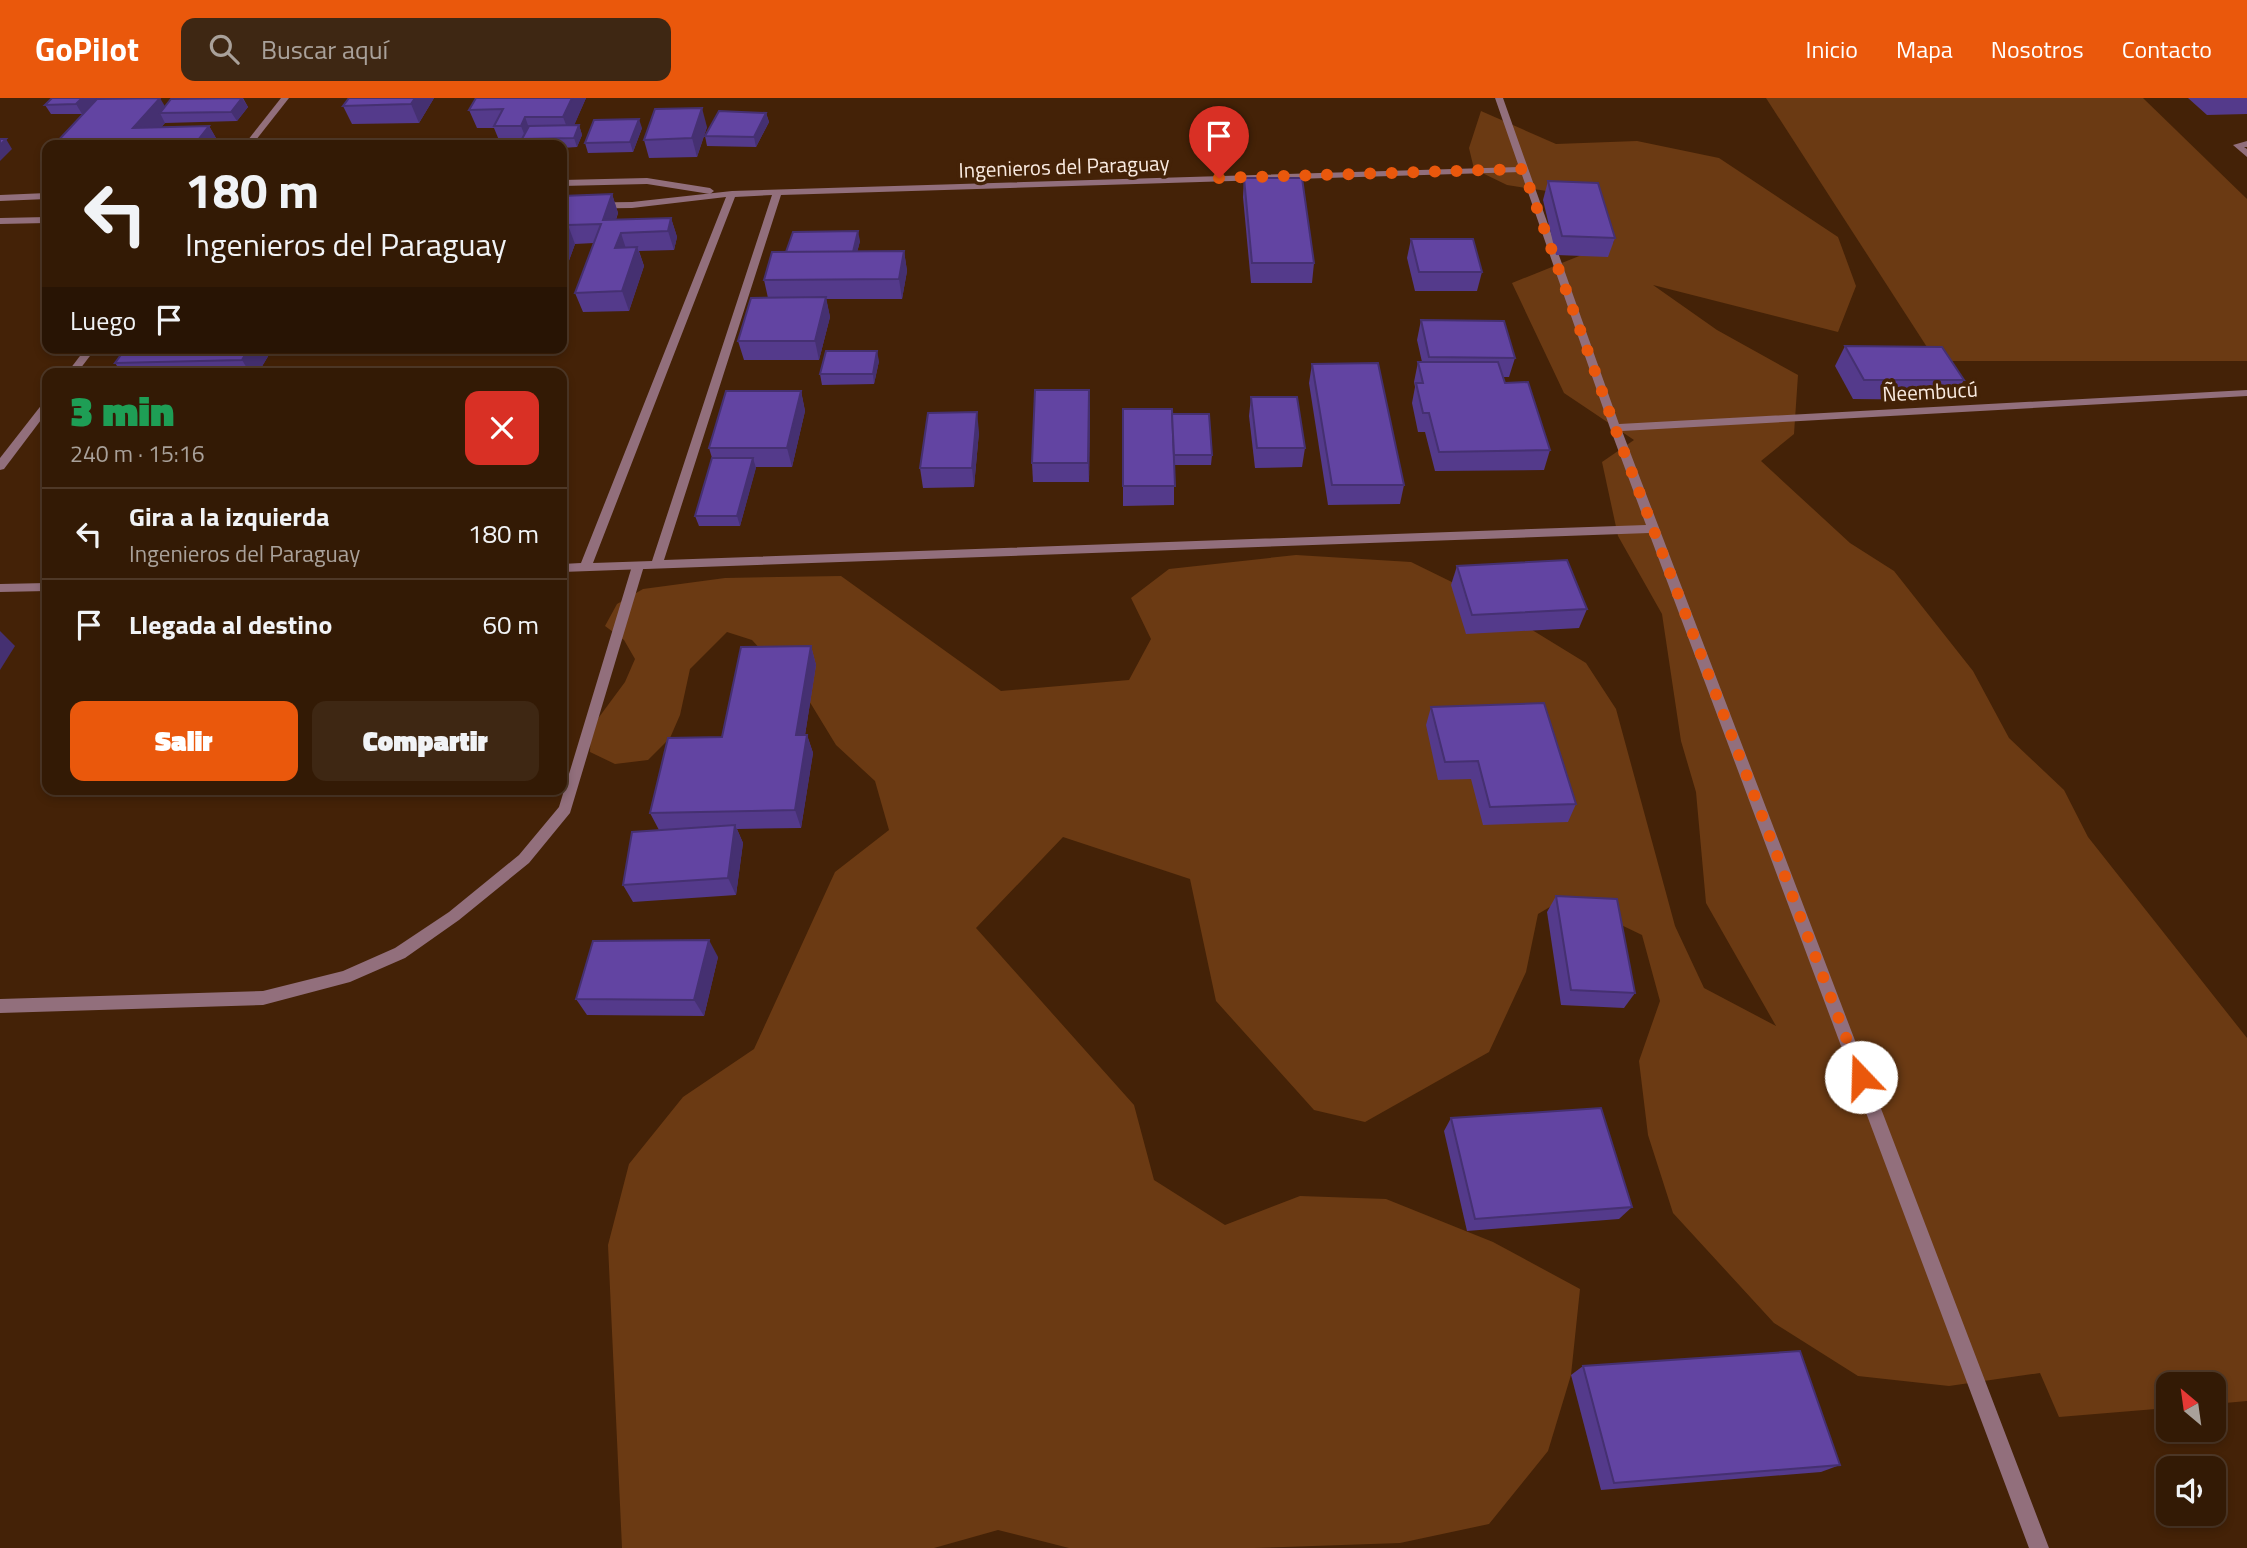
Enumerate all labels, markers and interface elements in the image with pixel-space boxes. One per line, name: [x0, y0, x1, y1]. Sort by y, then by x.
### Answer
search box: [181, 18, 671, 81]
text: GoPilot: [35, 24, 139, 74]
icon: search: [205, 30, 243, 68]
text: Buscar aquí: [261, 30, 388, 69]
text: Inicio: [1806, 31, 1858, 67]
text: Mapa: [1896, 31, 1953, 67]
text: Nosotros: [1991, 31, 2084, 67]
text: Contacto: [2122, 31, 2212, 67]
pin: [1189, 106, 1249, 178]
icon: arrive: [1200, 117, 1238, 155]
street label: Ingenieros del Paraguay: [958, 146, 1170, 186]
text: 180 m: [185, 152, 319, 227]
icon: left: [70, 168, 161, 259]
text: Ingenieros del Paraguay: [185, 220, 507, 268]
text: Luego: [70, 301, 136, 340]
icon: arrive: [150, 301, 188, 339]
street label: Ñeembucú: [1882, 373, 1978, 409]
text: 3 min: [70, 378, 174, 442]
button: close: [465, 391, 539, 465]
text: 240 m · 15:16: [70, 436, 205, 471]
text: Gira a la izquierda: [129, 497, 330, 536]
text: 180 m: [468, 514, 539, 553]
icon: left: [70, 515, 108, 553]
text: Ingenieros del Paraguay: [129, 536, 360, 571]
text: Llegada al destino: [129, 605, 332, 644]
text: 60 m: [482, 605, 539, 644]
icon: arrive: [70, 606, 108, 644]
button: Salir: [70, 701, 298, 781]
button: Compartir: [312, 701, 539, 781]
position arrow: [1824, 1040, 1898, 1114]
north arrow: [2156, 1372, 2226, 1442]
map controls: [2156, 1372, 2226, 1526]
button: sound: [2156, 1456, 2226, 1526]

